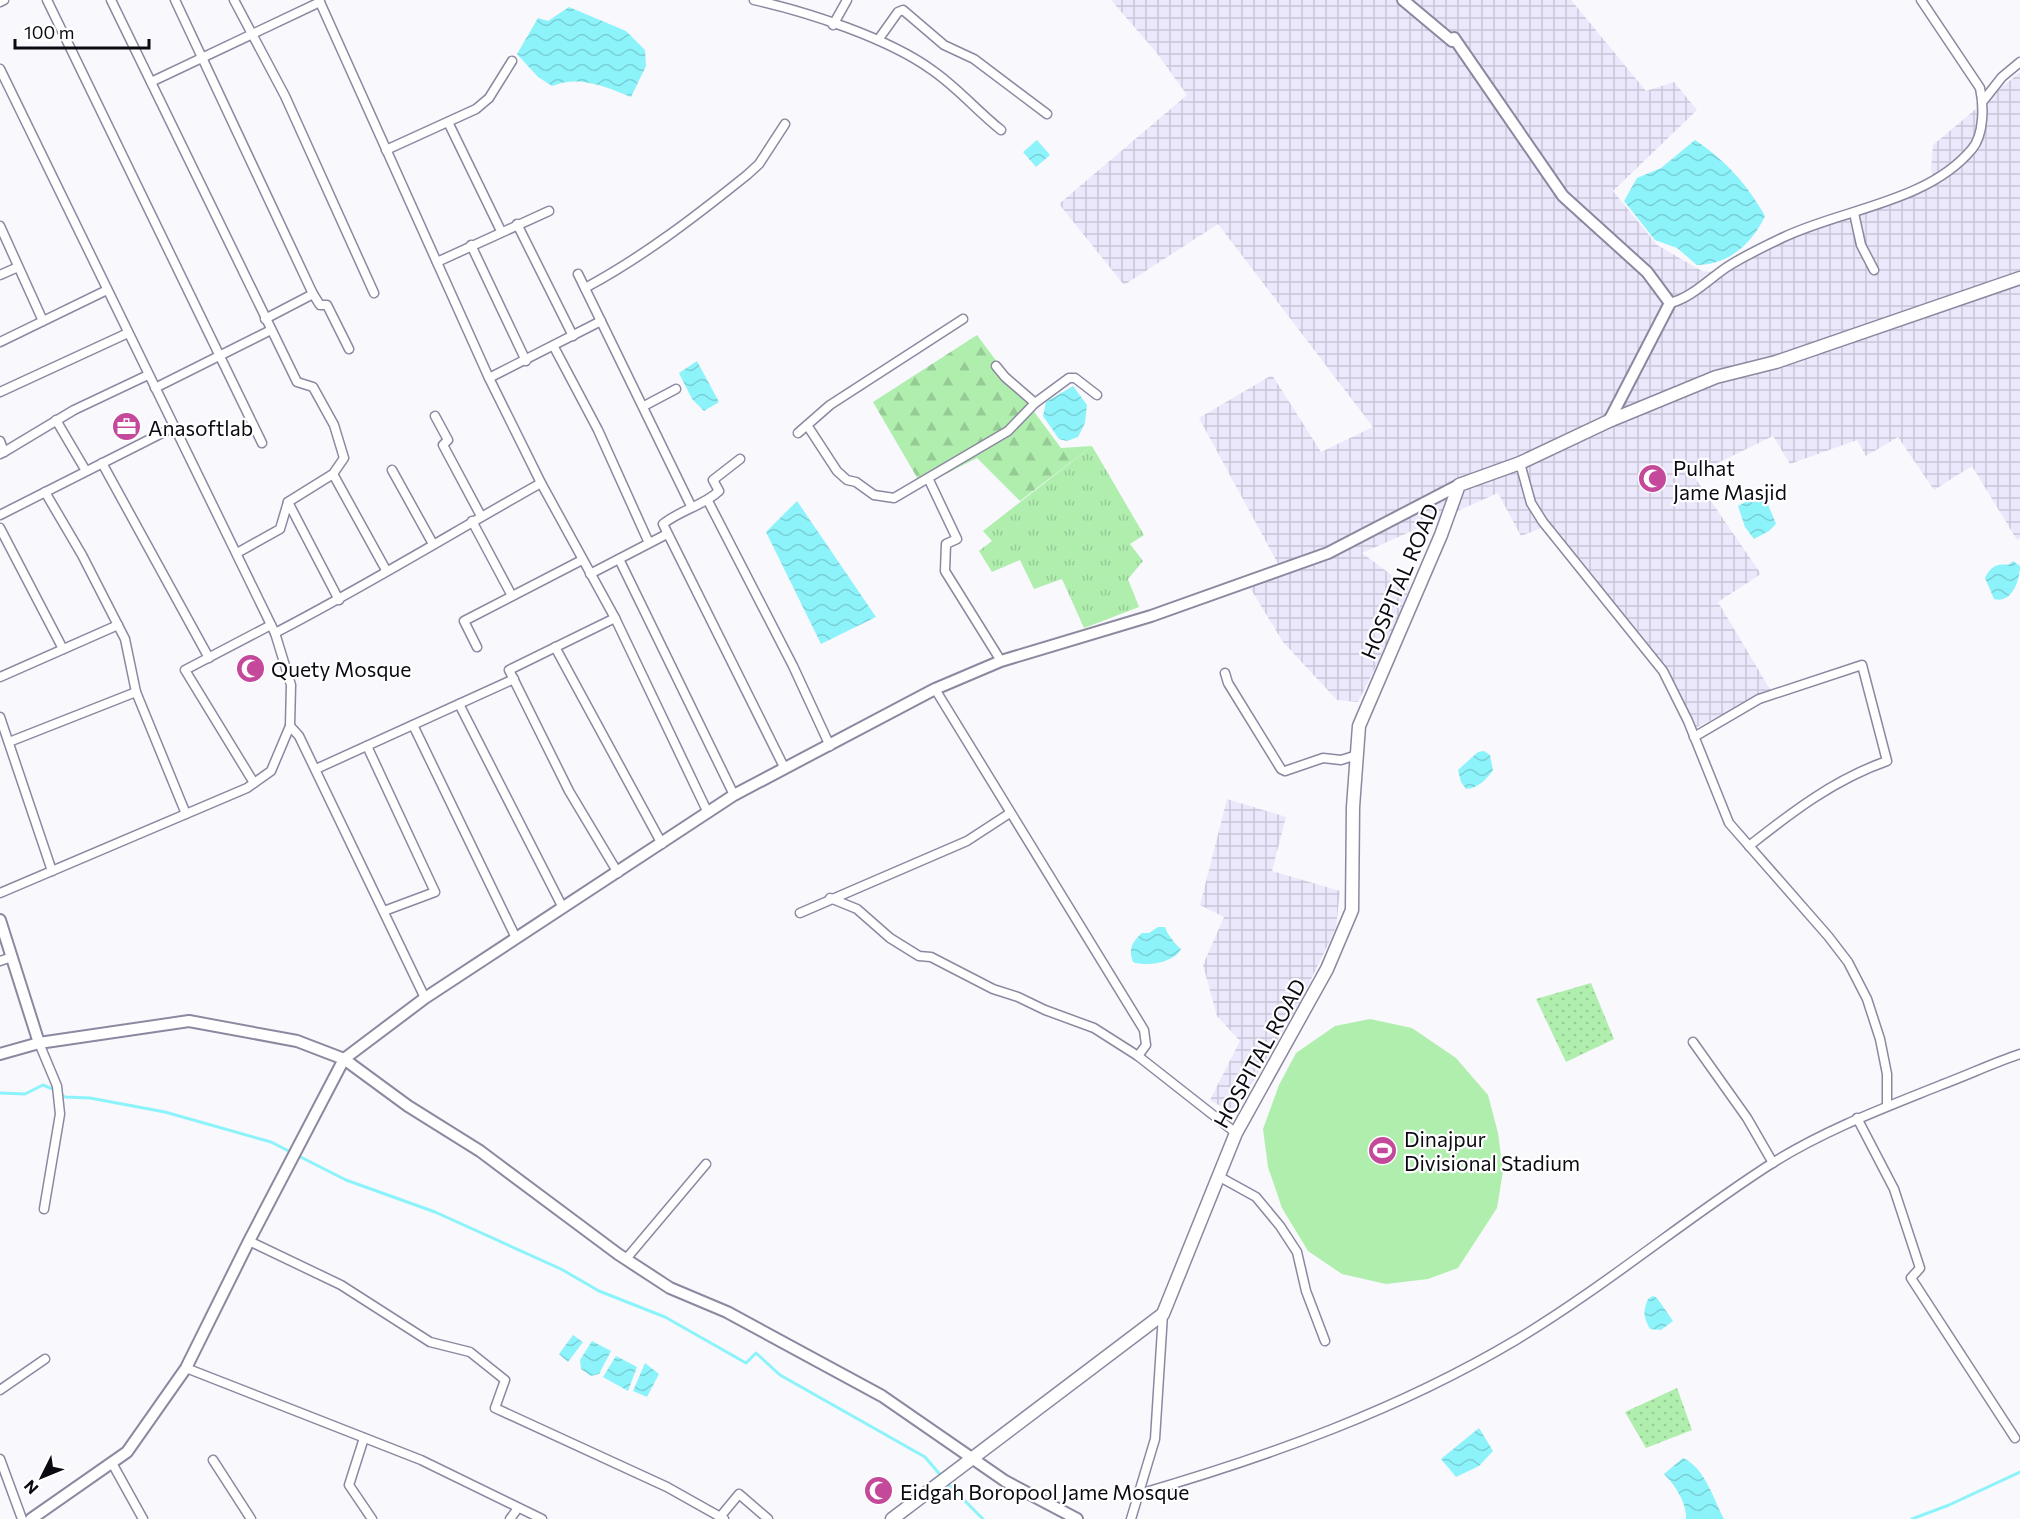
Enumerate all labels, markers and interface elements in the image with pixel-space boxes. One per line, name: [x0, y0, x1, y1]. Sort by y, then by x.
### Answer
scale bar: [15, 12, 148, 50]
text: 100 m: [24, 21, 74, 43]
office icon: Anasoftlab: [111, 411, 143, 443]
place label: Anasoftlab: [148, 415, 253, 440]
place label: Pulhat Jame Masjid: [1673, 455, 1787, 504]
mosque icon: Pulhat Jame Masjid: [1636, 463, 1668, 495]
street label: HOSPITAL ROAD: [1355, 499, 1443, 663]
mosque icon: Quety Mosque: [234, 652, 266, 684]
place label: Quety Mosque: [271, 656, 411, 681]
street label: HOSPITAL ROAD: [1208, 974, 1310, 1132]
place label: Dinajpur Divisional Stadium: [1404, 1126, 1580, 1175]
sports icon: Dinajpur Divisional Stadium: [1367, 1134, 1399, 1166]
north arrow: [12, 1447, 72, 1507]
mosque icon: Eidgah Boropool Jame Mosque: [863, 1475, 895, 1507]
text: N: [20, 1477, 42, 1498]
place label: Eidgah Boropool Jame Mosque: [900, 1479, 1189, 1504]

